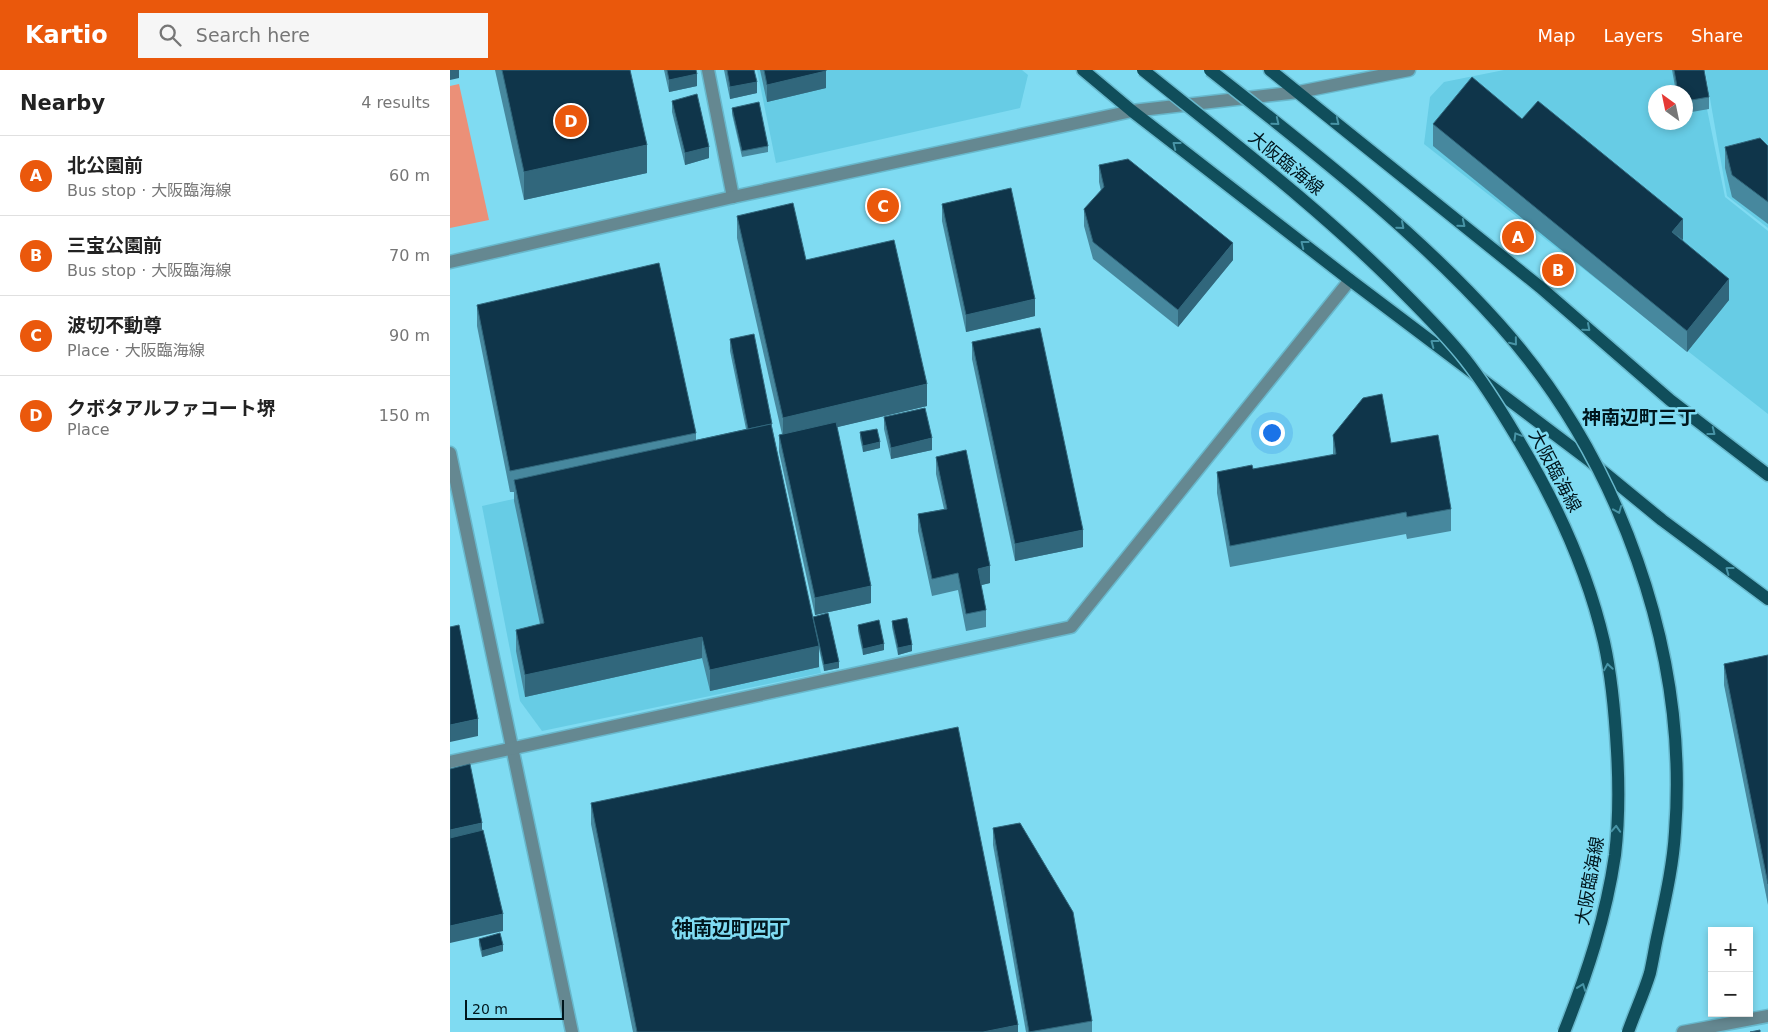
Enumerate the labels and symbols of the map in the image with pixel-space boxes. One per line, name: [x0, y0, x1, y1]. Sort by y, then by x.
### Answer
north arrow: [1648, 85, 1693, 130]
pin: D: [555, 102, 587, 140]
one-way arrow: [1330, 116, 1339, 125]
one-way arrow: [1270, 117, 1279, 125]
street label: 大阪臨海線: [1245, 126, 1328, 199]
one-way arrow: [1172, 142, 1182, 151]
pin: C: [867, 187, 899, 225]
pin: A: [1502, 218, 1534, 256]
one-way arrow: [1456, 219, 1465, 227]
one-way arrow: [1395, 220, 1404, 229]
one-way arrow: [1301, 242, 1310, 250]
pin: B: [1542, 251, 1574, 289]
one-way arrow: [1581, 322, 1590, 330]
one-way arrow: [1508, 337, 1517, 346]
one-way arrow: [1430, 340, 1439, 349]
district label: 神南辺町三丁: [1582, 406, 1696, 428]
your location: [1259, 420, 1285, 446]
street label: 大阪臨海線: [1525, 426, 1586, 515]
one-way arrow: [1706, 426, 1716, 435]
one-way arrow: [1513, 432, 1523, 441]
one-way arrow: [1611, 505, 1622, 514]
one-way arrow: [1725, 567, 1735, 576]
one-way arrow: [1604, 662, 1614, 671]
one-way arrow: [1611, 824, 1622, 832]
street label: 大阪臨海線: [1571, 835, 1608, 927]
district label: 神南辺町四丁: [674, 917, 788, 939]
one-way arrow: [1576, 983, 1586, 992]
scale bar: [465, 997, 564, 1020]

